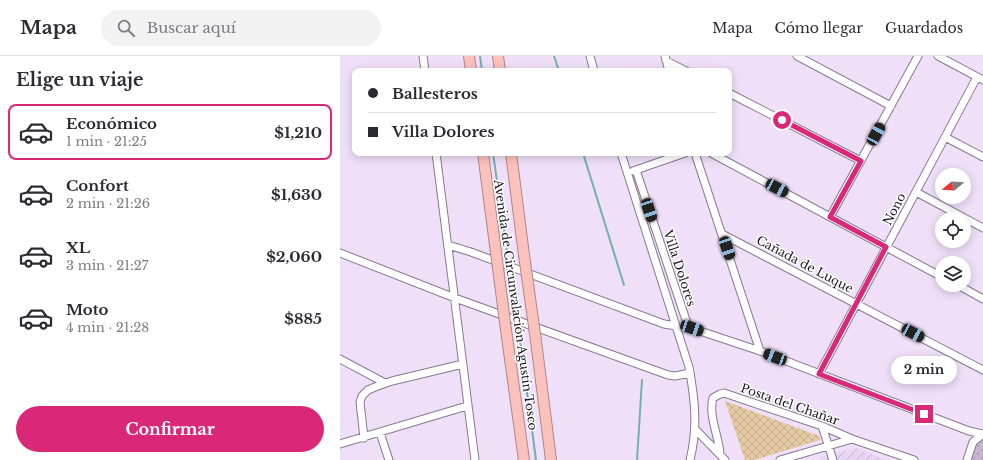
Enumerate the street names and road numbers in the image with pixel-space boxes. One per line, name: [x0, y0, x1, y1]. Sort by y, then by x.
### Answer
street label: Avenida de Circunvalación Agustín Tosco: [491, 178, 541, 431]
street label: Nono: [879, 190, 909, 228]
street label: Villa Dolores: [660, 227, 699, 308]
street label: Cañada de Luque: [754, 232, 856, 296]
street label: Posta del Chañar: [739, 380, 841, 428]

